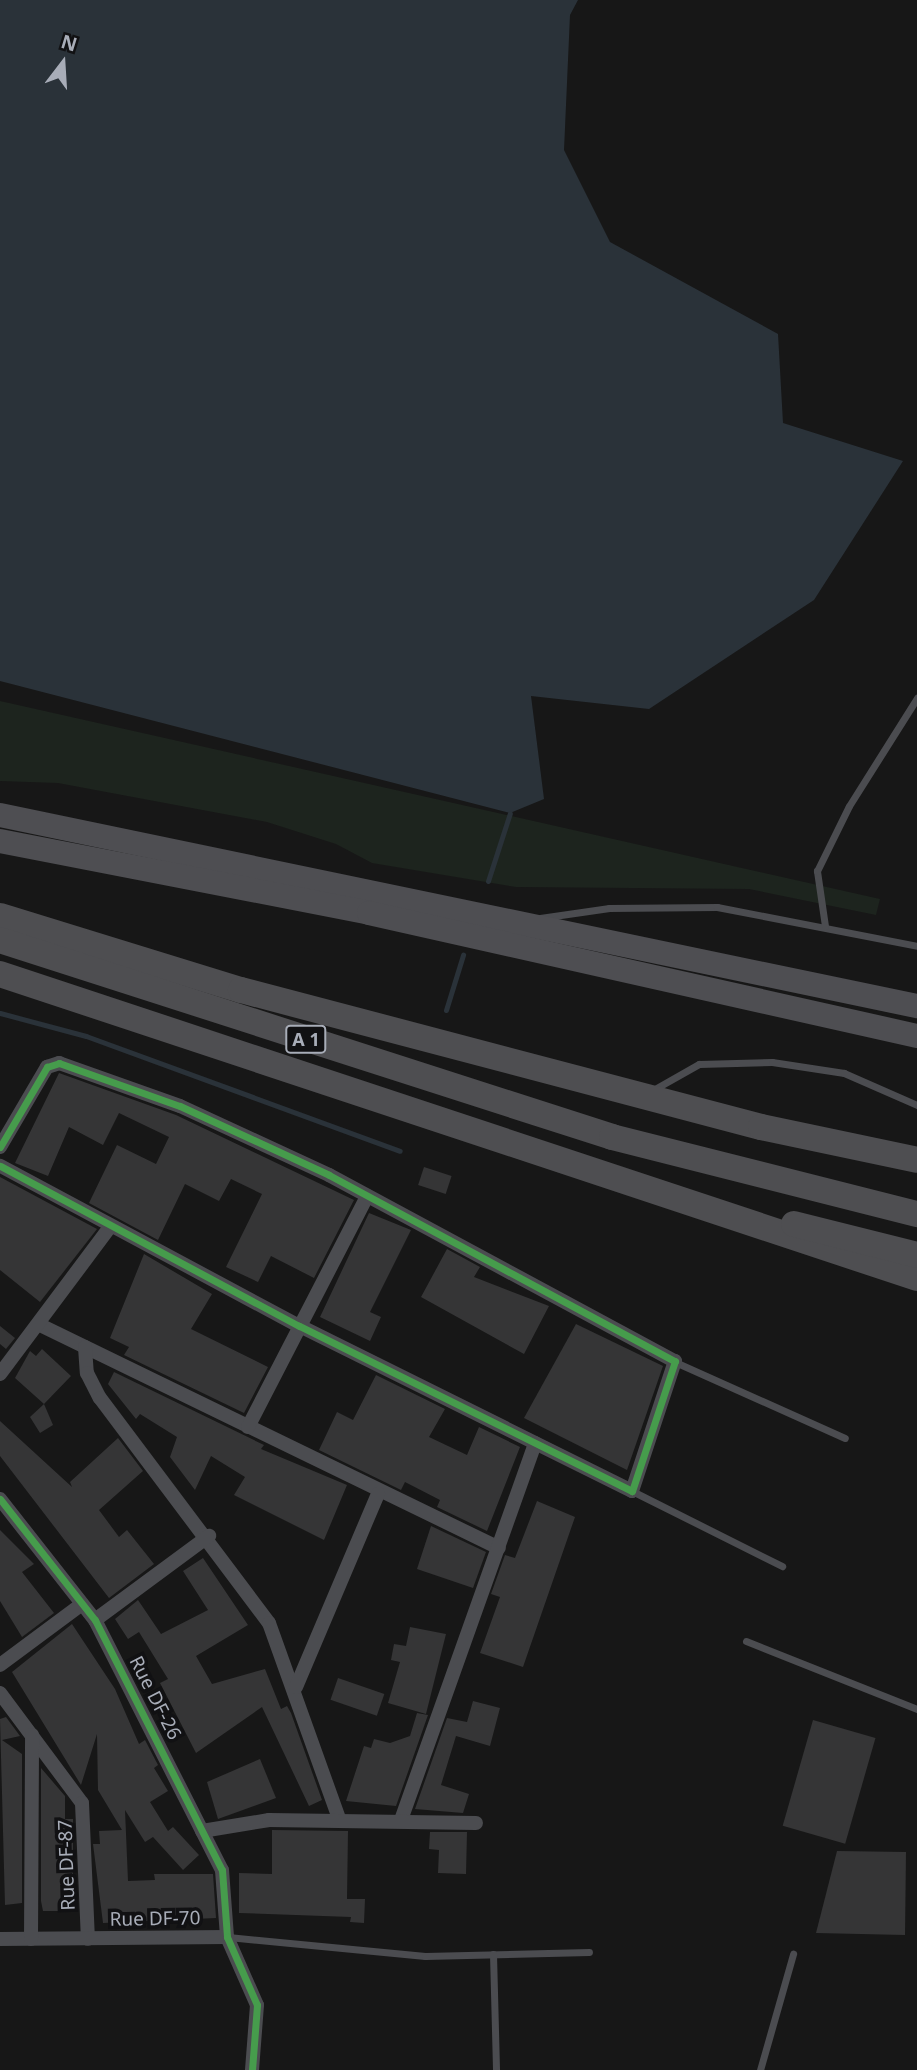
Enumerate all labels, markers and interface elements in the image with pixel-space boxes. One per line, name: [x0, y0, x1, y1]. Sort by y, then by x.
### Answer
north arrow: [28, 28, 98, 98]
text: N: [58, 28, 80, 58]
road number: A 1: [285, 1024, 327, 1054]
street label: Rue DF-26: [124, 1652, 186, 1744]
street label: Rue DF-87: [54, 1819, 80, 1911]
street label: Rue DF-70: [109, 1907, 201, 1931]

